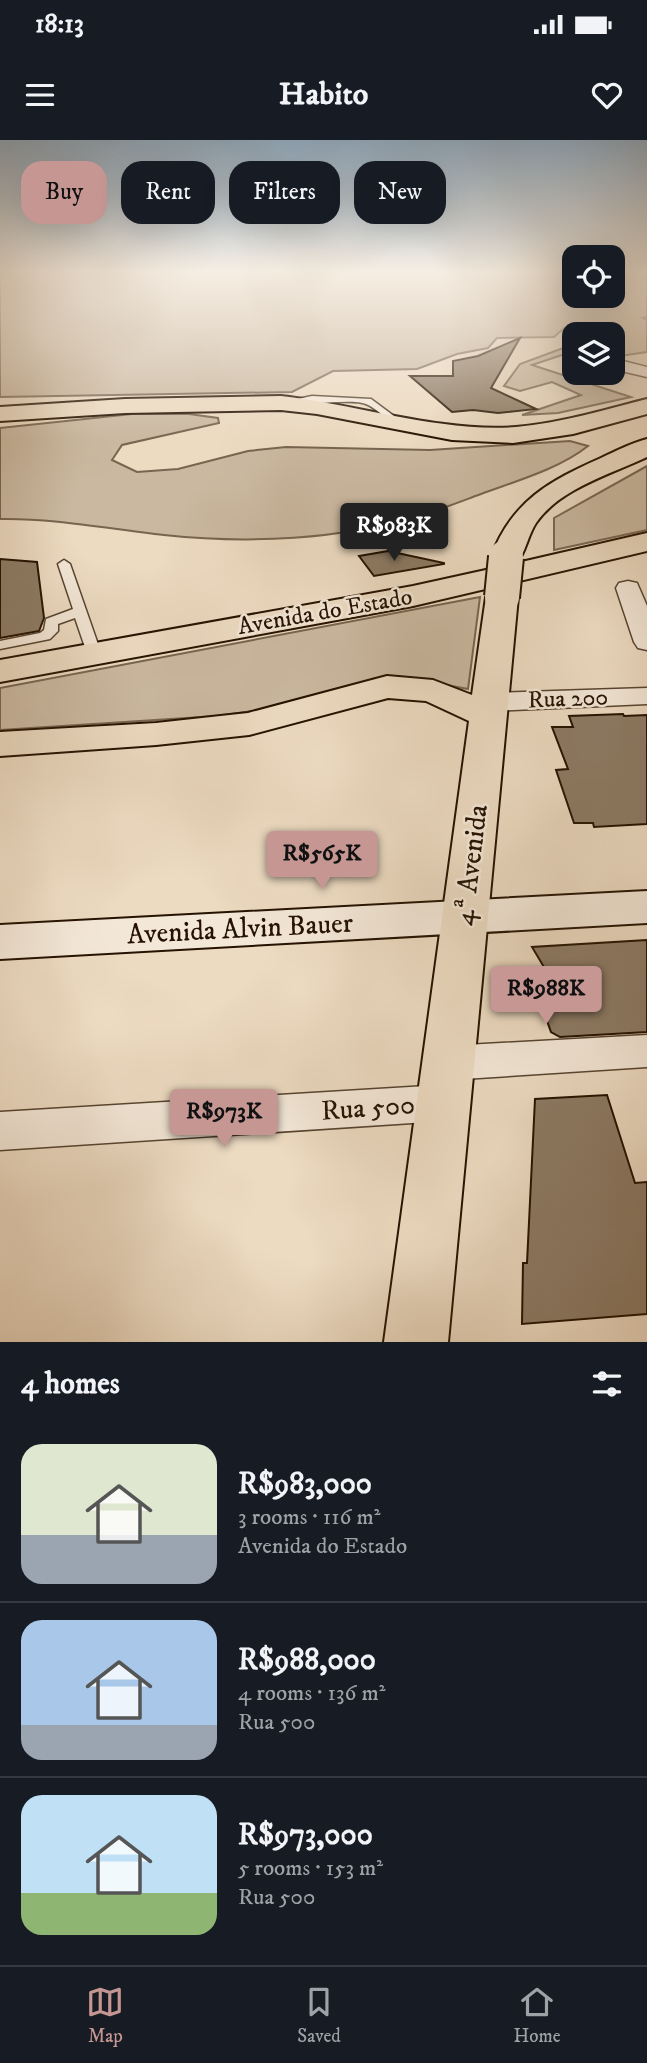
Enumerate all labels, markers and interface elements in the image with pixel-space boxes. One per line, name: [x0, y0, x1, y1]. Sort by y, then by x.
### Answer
text: 18:13: [35, 8, 84, 41]
text: Habito: [279, 75, 368, 115]
icon: menu: [21, 76, 59, 114]
icon: heart: [588, 76, 626, 114]
chip: Buy: [21, 161, 107, 224]
chip: Rent: [121, 161, 215, 224]
chip: Filters: [229, 161, 340, 224]
chip: New: [354, 161, 446, 224]
map controls: [562, 245, 625, 385]
button: locate: [562, 245, 625, 308]
button: layers: [562, 322, 625, 385]
pin: R$983K: [337, 504, 451, 563]
text: R$983K: [356, 511, 432, 540]
street label: Avenida do Estado: [235, 582, 415, 642]
street label: Rua 200: [527, 683, 609, 715]
street label: 4ª Avenida: [446, 802, 496, 928]
pin: R$565K: [265, 832, 379, 891]
text: R$565K: [283, 839, 361, 868]
street label: Avenida Alvin Bauer: [126, 906, 354, 952]
pin: R$988K: [489, 966, 603, 1026]
text: R$988K: [507, 974, 585, 1003]
street label: Rua 500: [320, 1087, 416, 1129]
pin: R$973K: [167, 1090, 281, 1149]
text: R$973K: [186, 1097, 262, 1126]
icon: filters: [588, 1365, 626, 1403]
text: 4 homes: [21, 1366, 120, 1403]
text: R$983,000: [238, 1466, 372, 1503]
icon: home: [77, 1472, 161, 1556]
text: 3 rooms · 116 m²: [238, 1503, 381, 1532]
text: Avenida do Estado: [238, 1532, 407, 1561]
text: R$988,000: [238, 1642, 376, 1679]
icon: home: [77, 1648, 161, 1732]
text: 4 rooms · 136 m²: [238, 1679, 385, 1708]
text: Rua 500: [238, 1708, 315, 1737]
text: R$973,000: [238, 1817, 373, 1854]
icon: home: [77, 1823, 161, 1907]
text: 5 rooms · 153 m²: [238, 1854, 383, 1883]
text: Rua 500: [238, 1883, 315, 1912]
tab: Map: [86, 1983, 124, 2048]
tab: Saved: [297, 1983, 341, 2048]
tab: Home: [514, 1983, 561, 2048]

